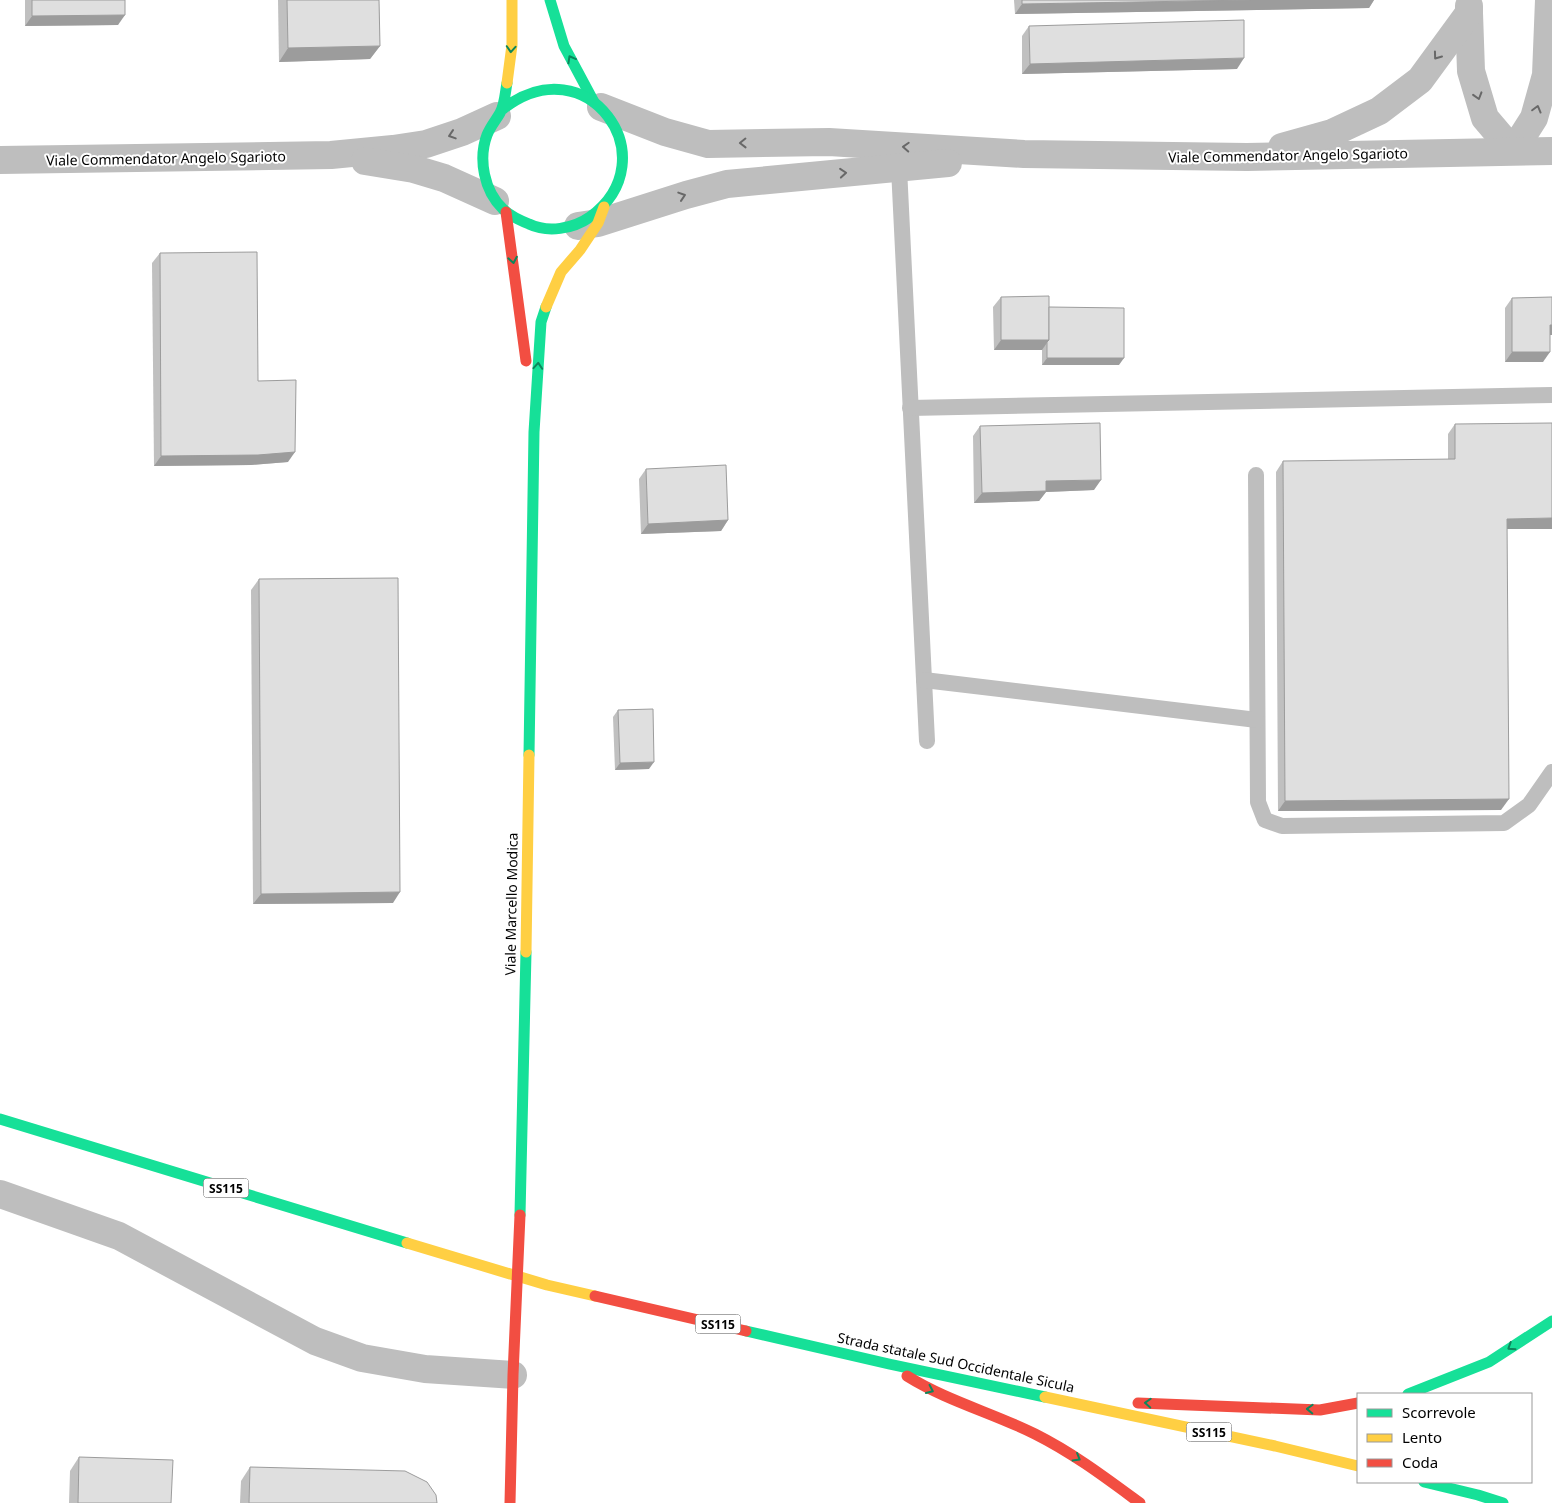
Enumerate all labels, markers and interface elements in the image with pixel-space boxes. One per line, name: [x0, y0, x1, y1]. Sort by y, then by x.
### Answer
one-way arrow: [506, 45, 517, 53]
one-way arrow: [1435, 50, 1443, 59]
one-way arrow: [567, 55, 577, 64]
one-way arrow: [1473, 91, 1483, 99]
one-way arrow: [1531, 105, 1542, 114]
one-way arrow: [449, 129, 457, 139]
one-way arrow: [739, 138, 747, 148]
one-way arrow: [902, 142, 910, 153]
street label: Viale Commendator Angelo Sgarioto: [1168, 143, 1408, 167]
street label: Viale Commendator Angelo Sgarioto: [46, 146, 286, 170]
one-way arrow: [839, 168, 847, 179]
one-way arrow: [678, 192, 686, 202]
one-way arrow: [507, 256, 517, 265]
one-way arrow: [533, 362, 544, 370]
street label: Viale Marcello Modica: [500, 832, 522, 976]
road number: SS115: [204, 1178, 248, 1198]
road number: SS115: [696, 1315, 740, 1334]
street label: Strada statale Sud Occidentale Sicula: [836, 1328, 1076, 1396]
one-way arrow: [1508, 1341, 1517, 1351]
one-way arrow: [925, 1383, 934, 1394]
legend: [1357, 1393, 1532, 1483]
one-way arrow: [1143, 1398, 1151, 1409]
text: Scorrevole: [1402, 1402, 1476, 1422]
one-way arrow: [1306, 1404, 1314, 1415]
road number: SS115: [1186, 1422, 1232, 1441]
text: Lento: [1402, 1427, 1442, 1447]
one-way arrow: [1072, 1452, 1081, 1462]
text: Coda: [1402, 1452, 1438, 1472]

